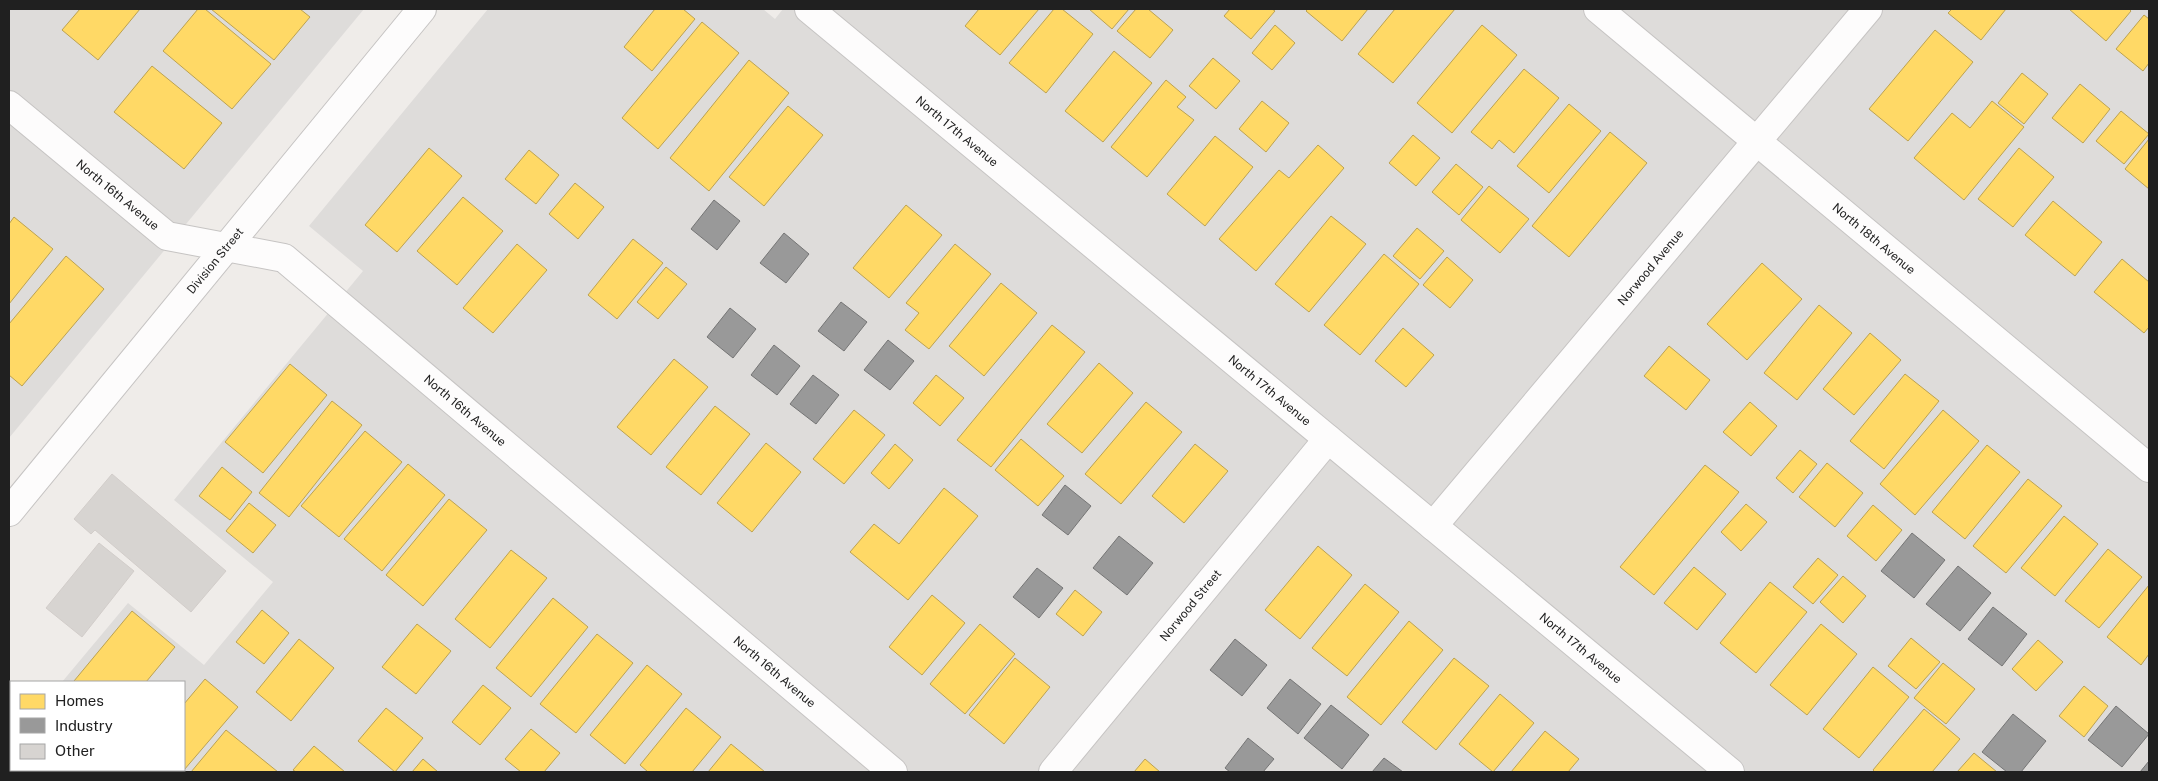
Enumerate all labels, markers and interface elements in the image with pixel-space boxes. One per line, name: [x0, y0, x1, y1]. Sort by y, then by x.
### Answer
street label: North 17th Avenue: [913, 93, 1001, 170]
street label: North 16th Avenue: [73, 157, 162, 233]
street label: North 18th Avenue: [1830, 200, 1918, 277]
street label: Division Street: [184, 225, 247, 297]
street label: Norwood Avenue: [1615, 226, 1687, 308]
street label: North 17th Avenue: [1225, 352, 1314, 429]
street label: North 16th Avenue: [421, 372, 509, 449]
street label: Norwood Street: [1157, 567, 1224, 644]
street label: North 17th Avenue: [1537, 610, 1625, 687]
street label: North 16th Avenue: [731, 633, 818, 711]
legend: [10, 681, 185, 771]
text: Homes: [55, 692, 104, 709]
text: Industry: [55, 717, 113, 734]
text: Other: [55, 742, 95, 759]

